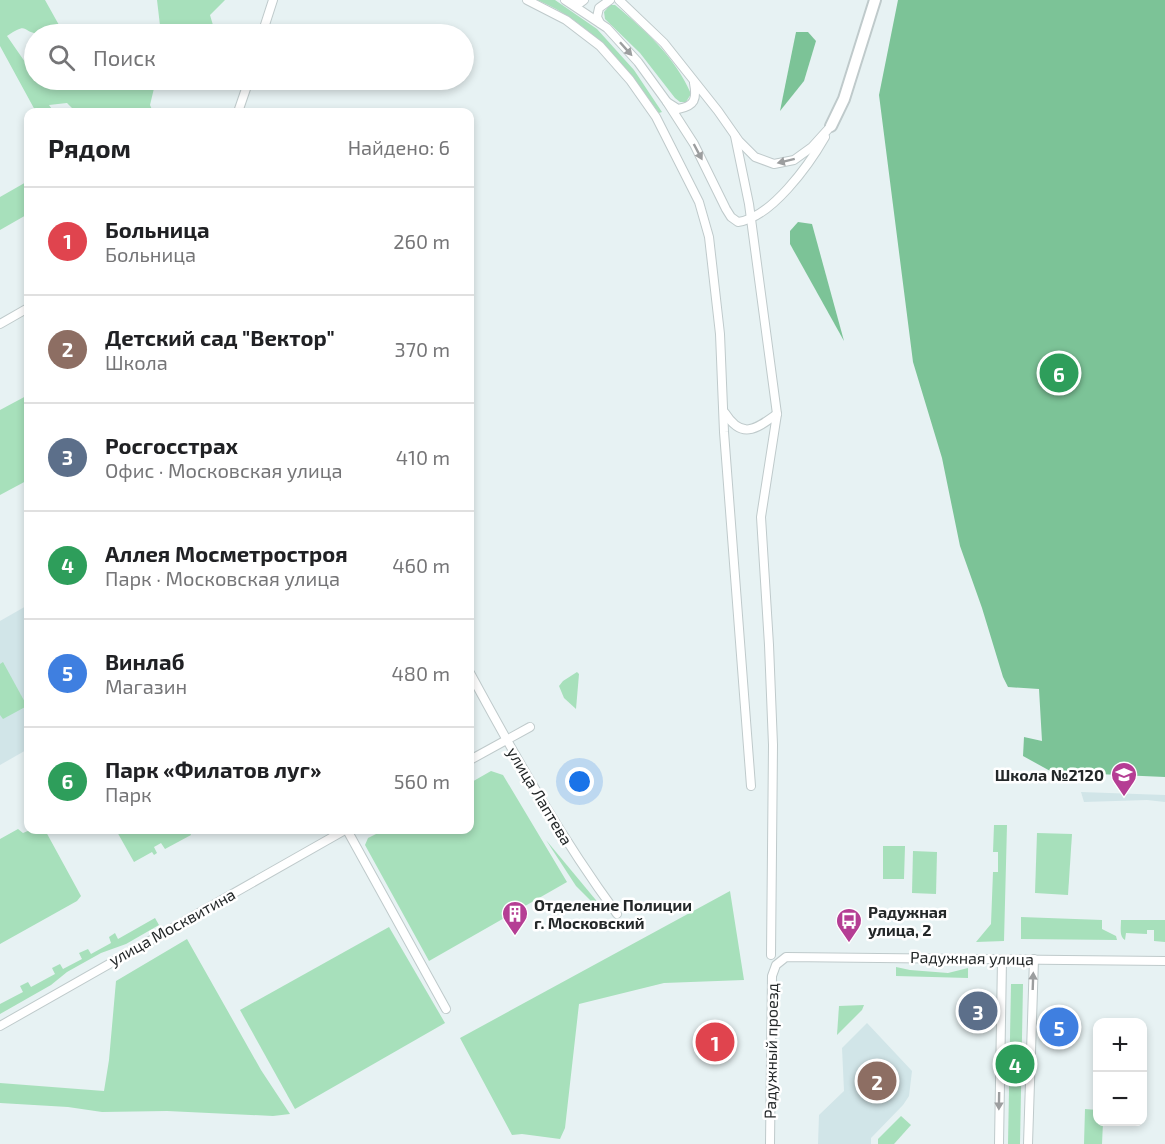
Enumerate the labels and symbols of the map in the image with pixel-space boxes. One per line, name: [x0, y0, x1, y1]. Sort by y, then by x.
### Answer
one-way arrow: [619, 41, 632, 56]
one-way arrow: [693, 143, 703, 160]
one-way arrow: [777, 156, 795, 166]
pin: 6: [1040, 350, 1078, 395]
street label: улица Лаптева: [503, 743, 577, 849]
school or university icon: Школа №2120: [1109, 760, 1139, 798]
place label: Школа №2120: [995, 765, 1104, 784]
your location: [565, 767, 594, 796]
street label: улица Москвитина: [105, 884, 239, 970]
place label: Отделение Полиции г. Московский: [534, 895, 692, 932]
building icon: Отделение Полиции г. Московский: [500, 899, 530, 937]
place label: Радужная улица, 2: [868, 902, 947, 939]
bus stop icon: Радужная улица, 2: [834, 906, 864, 944]
street label: Радужная улица: [910, 947, 1034, 969]
one-way arrow: [1028, 971, 1038, 990]
street label: Радужный проезд: [760, 983, 782, 1119]
pin: 3: [958, 988, 998, 1034]
pin: 5: [1040, 1004, 1078, 1050]
pin: 1: [696, 1020, 734, 1064]
pin: 4: [996, 1042, 1034, 1086]
pin: 2: [858, 1058, 896, 1104]
one-way arrow: [994, 1092, 1004, 1111]

